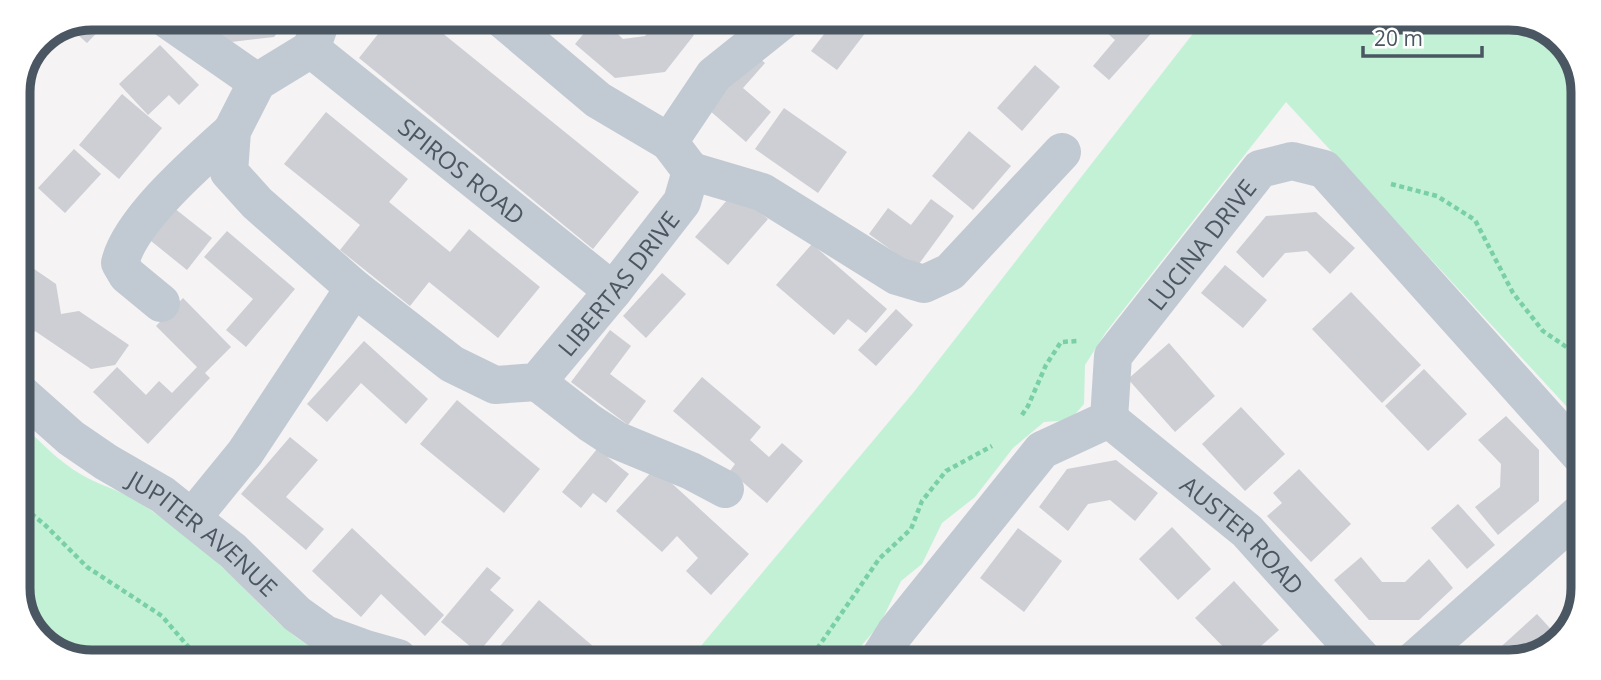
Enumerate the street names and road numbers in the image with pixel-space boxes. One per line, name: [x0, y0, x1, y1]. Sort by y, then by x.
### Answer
street label: SPIROS ROAD: [392, 110, 533, 231]
street label: LUCINA DRIVE: [1139, 172, 1263, 316]
street label: LIBERTAS DRIVE: [550, 203, 686, 362]
street label: JUPITER AVENUE: [121, 461, 286, 603]
street label: AUSTER ROAD: [1174, 467, 1312, 601]

